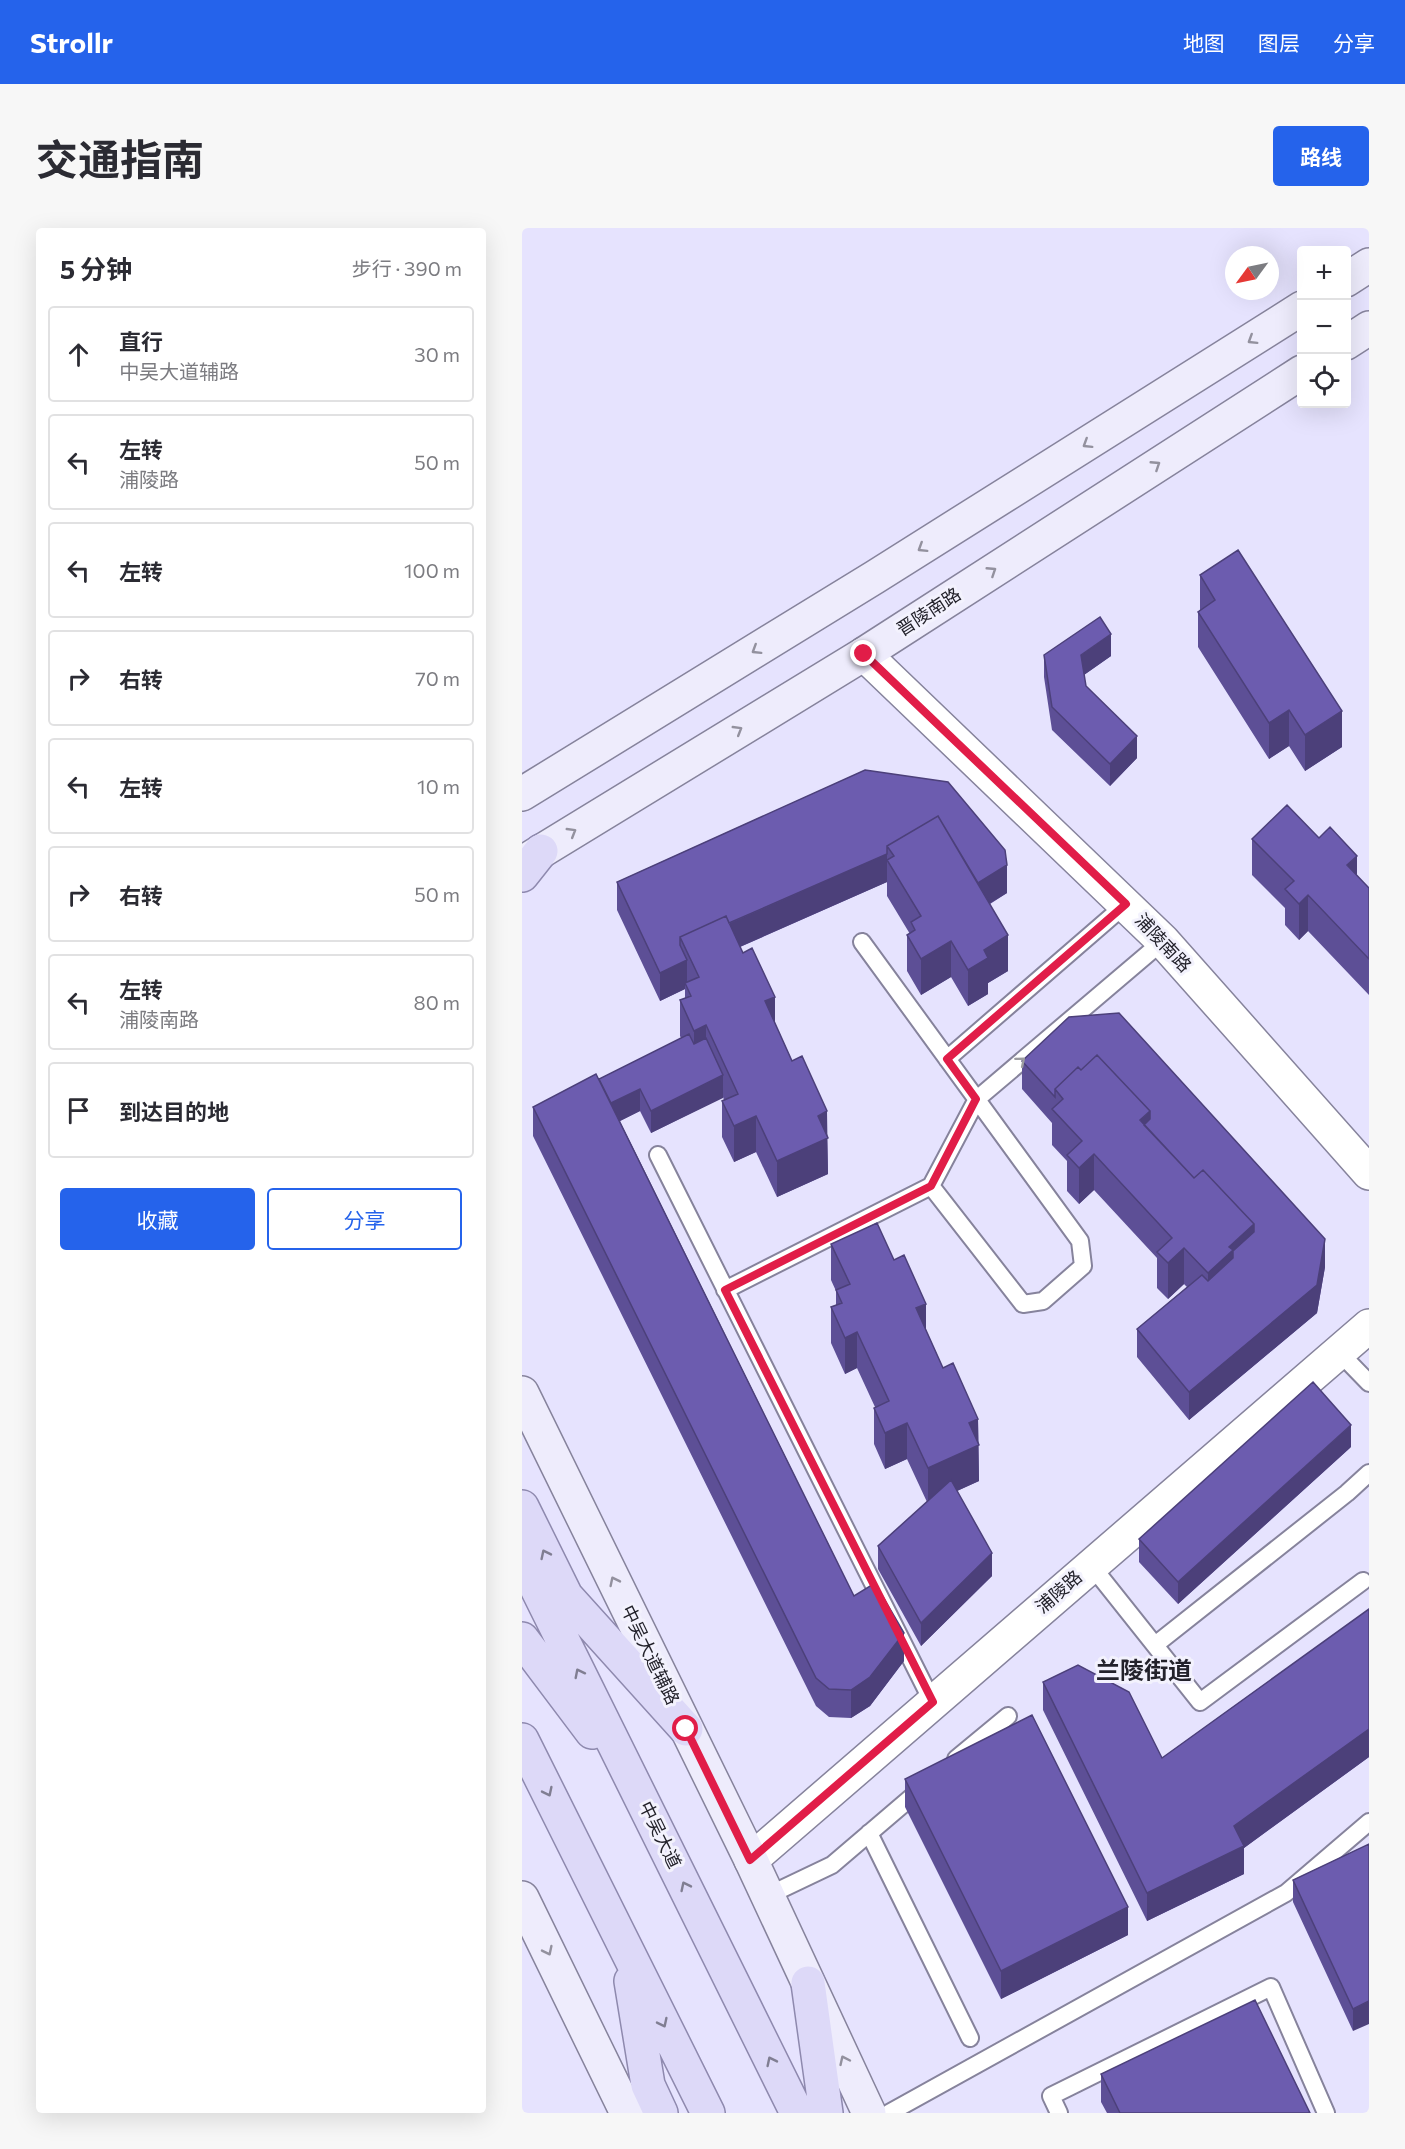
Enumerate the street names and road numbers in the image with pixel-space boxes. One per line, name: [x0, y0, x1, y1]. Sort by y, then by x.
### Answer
street label: 晋陵南路: [892, 582, 965, 640]
street label: 浦陵南路: [1131, 908, 1196, 976]
street label: 浦陵路: [1031, 1565, 1086, 1617]
street label: 中吴大道辅路: [617, 1601, 684, 1708]
street label: 中吴大道: [635, 1797, 687, 1872]

